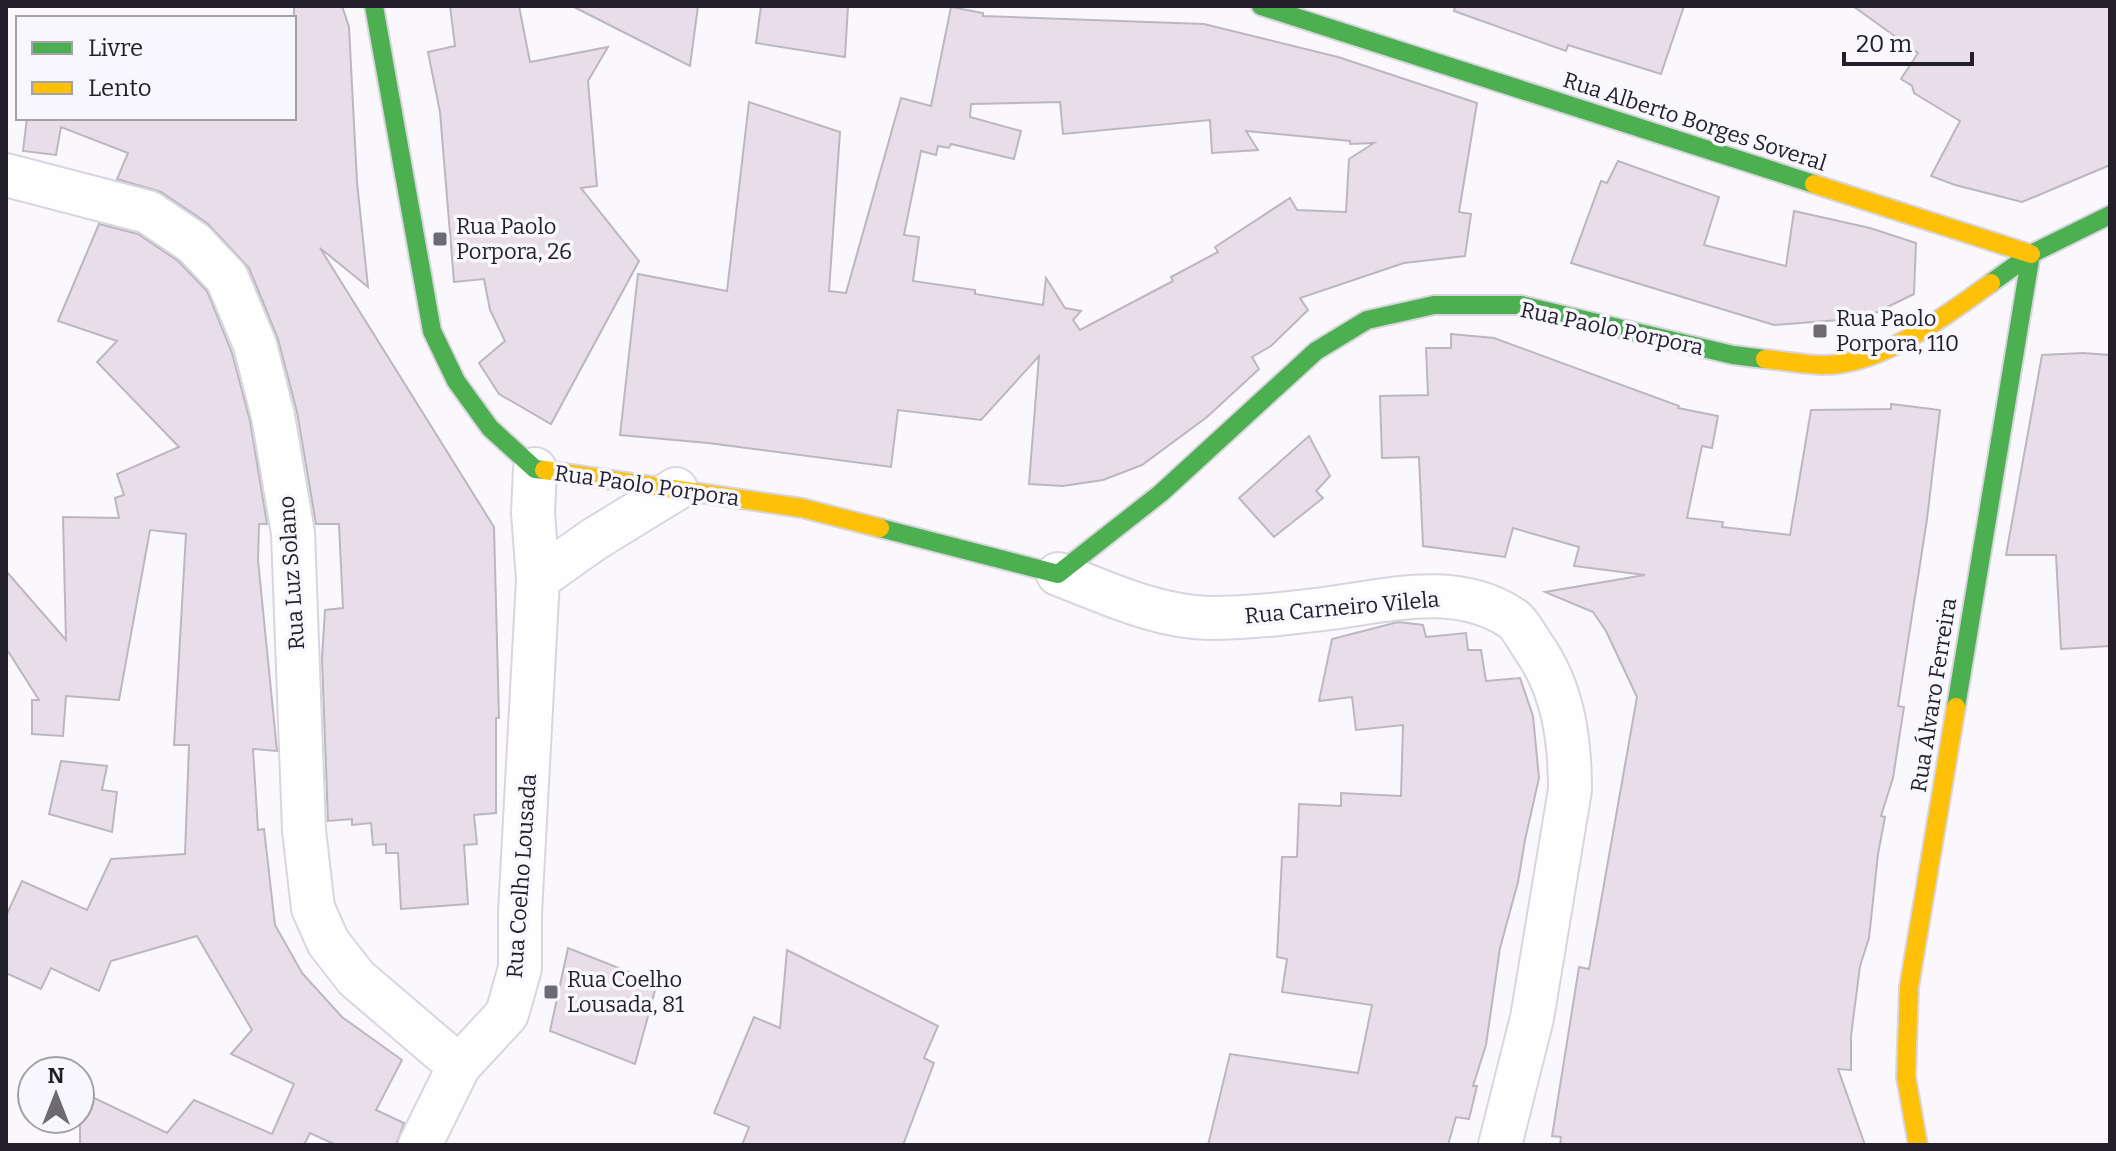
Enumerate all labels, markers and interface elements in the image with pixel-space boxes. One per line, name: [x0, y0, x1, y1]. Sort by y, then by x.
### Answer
legend: [16, 16, 296, 120]
scale bar: [1844, 16, 1972, 66]
text: 20 m: [1856, 30, 1912, 58]
text: Livre: [88, 34, 143, 62]
street label: Rua Alberto Borges Soveral: [1560, 66, 1830, 177]
text: Lento: [88, 74, 151, 102]
place label: Rua Paolo Porpora, 26: [456, 213, 572, 265]
marker: Rua Paolo Porpora, 26: [431, 230, 449, 248]
street label: Rua Paolo Porpora: [1518, 296, 1706, 361]
place label: Rua Paolo Porpora, 110: [1836, 305, 1959, 357]
marker: Rua Paolo Porpora, 110: [1811, 322, 1829, 340]
street label: Rua Paolo Porpora: [553, 459, 741, 512]
street label: Rua Luz Solano: [273, 495, 310, 651]
street label: Rua Carneiro Vilela: [1244, 586, 1441, 629]
street label: Rua Álvaro Ferreira: [1905, 596, 1962, 794]
street label: Rua Coelho Lousada: [501, 773, 542, 979]
place label: Rua Coelho Lousada, 81: [567, 966, 684, 1018]
marker: Rua Coelho Lousada, 81: [542, 983, 560, 1001]
north arrow: [16, 1055, 96, 1135]
text: N: [48, 1062, 65, 1089]

